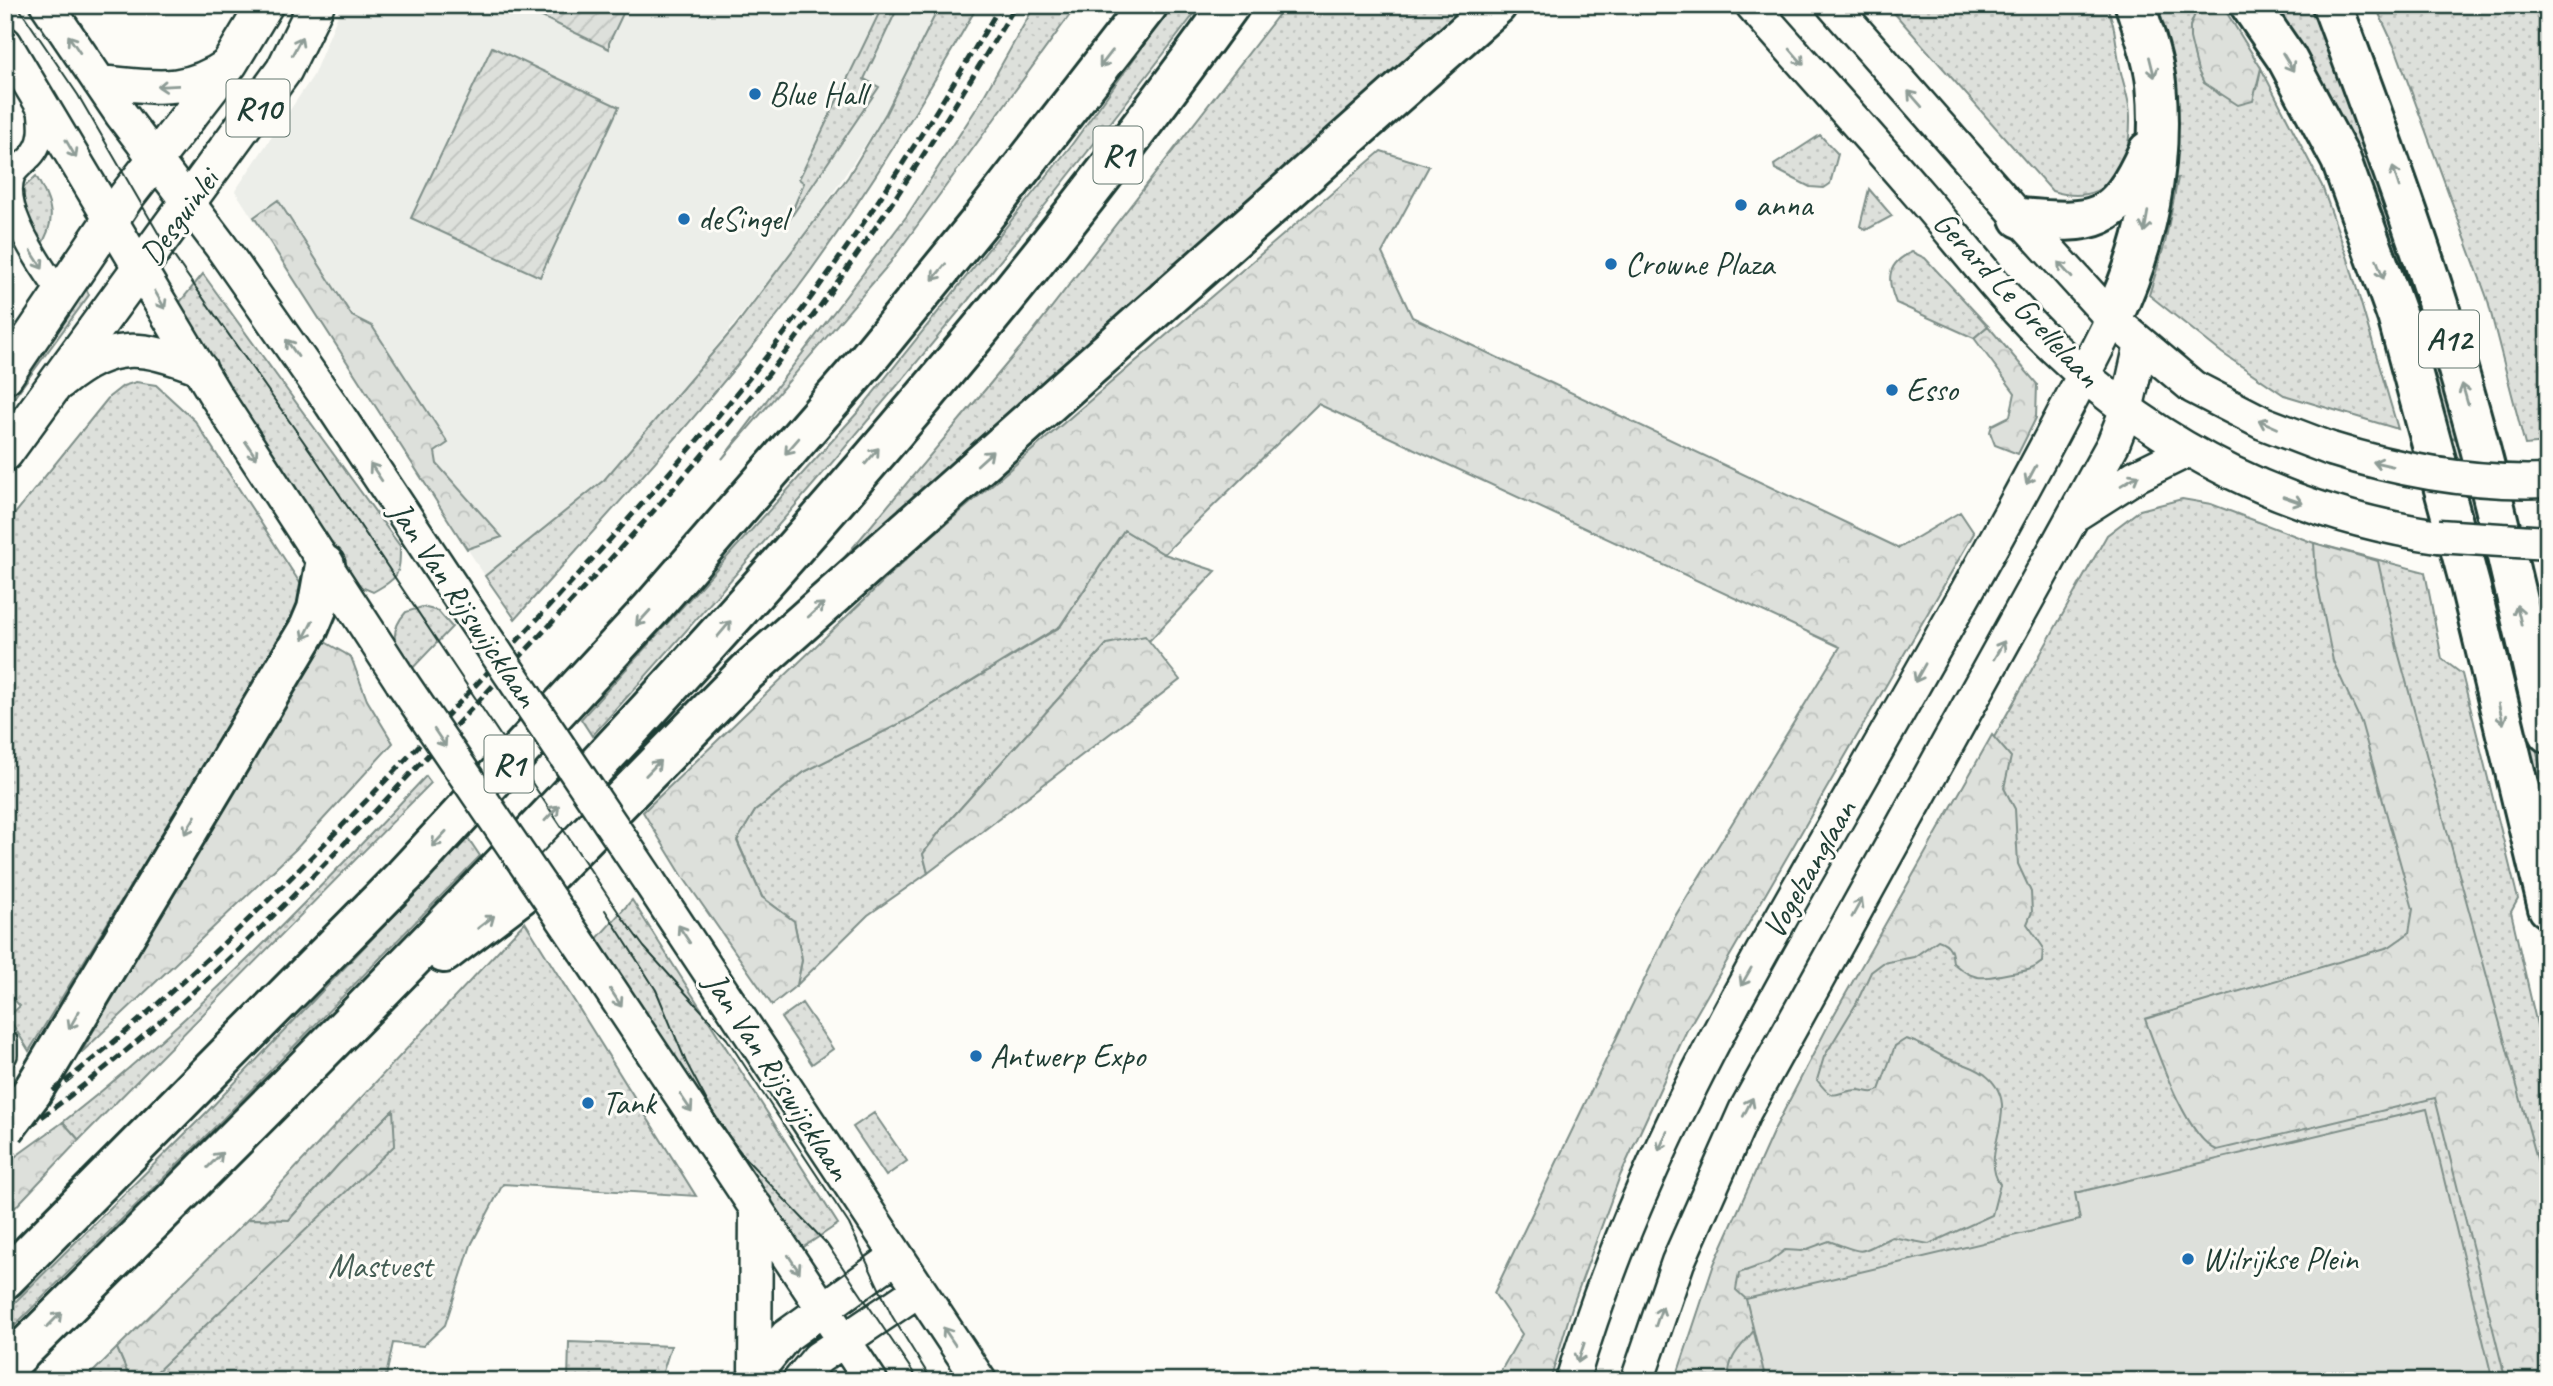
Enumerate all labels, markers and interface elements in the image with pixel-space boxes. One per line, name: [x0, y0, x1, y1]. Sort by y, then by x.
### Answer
one-way arrow: [66, 35, 81, 54]
one-way arrow: [290, 37, 304, 57]
one-way arrow: [1789, 47, 1805, 65]
one-way arrow: [1099, 50, 1114, 68]
one-way arrow: [2281, 51, 2295, 71]
one-way arrow: [2146, 55, 2159, 78]
place label: Blue Hall: [769, 73, 872, 115]
one-way arrow: [157, 80, 180, 93]
road number: R10: [226, 80, 290, 136]
marker: Blue Hall: [747, 86, 763, 102]
one-way arrow: [1907, 90, 1923, 108]
road number: R1: [1094, 126, 1142, 184]
one-way arrow: [65, 138, 78, 159]
street label: Desguinlei: [130, 158, 230, 273]
one-way arrow: [2388, 167, 2401, 189]
place label: anna: [1755, 184, 1814, 226]
marker: anna: [1733, 197, 1749, 213]
place label: deSingel: [698, 198, 792, 240]
street label: Gerard Le Grellelaan: [1924, 202, 2110, 396]
one-way arrow: [2139, 210, 2153, 233]
marker: deSingel: [676, 211, 692, 227]
place label: Crowne Plaza: [1625, 243, 1777, 285]
one-way arrow: [30, 249, 44, 269]
marker: Crowne Plaza: [1603, 256, 1619, 272]
one-way arrow: [2375, 258, 2388, 280]
one-way arrow: [2057, 262, 2074, 279]
one-way arrow: [931, 263, 947, 281]
one-way arrow: [153, 290, 167, 310]
road number: A12: [2419, 310, 2479, 368]
one-way arrow: [285, 339, 299, 358]
place label: Esso: [1906, 369, 1960, 411]
marker: Esso: [1884, 382, 1900, 398]
one-way arrow: [2458, 383, 2471, 406]
one-way arrow: [2258, 417, 2279, 430]
one-way arrow: [784, 437, 800, 455]
one-way arrow: [243, 440, 258, 459]
one-way arrow: [864, 447, 880, 465]
one-way arrow: [976, 450, 994, 466]
one-way arrow: [2372, 457, 2395, 470]
one-way arrow: [369, 463, 383, 482]
one-way arrow: [2023, 464, 2037, 484]
one-way arrow: [2120, 472, 2140, 486]
street label: Jan Van Rijswijcklaan: [379, 491, 549, 716]
one-way arrow: [2282, 495, 2304, 507]
one-way arrow: [807, 601, 824, 618]
one-way arrow: [2512, 604, 2526, 627]
one-way arrow: [635, 609, 651, 627]
one-way arrow: [300, 619, 314, 640]
one-way arrow: [716, 620, 732, 638]
one-way arrow: [1992, 640, 2006, 660]
one-way arrow: [1913, 663, 1927, 683]
one-way arrow: [2495, 702, 2508, 725]
one-way arrow: [433, 727, 447, 747]
road number: R1: [484, 736, 534, 792]
one-way arrow: [644, 760, 661, 777]
street label: Vogelzanglaan: [1752, 791, 1866, 946]
one-way arrow: [543, 805, 560, 822]
one-way arrow: [183, 815, 197, 835]
one-way arrow: [430, 830, 447, 847]
one-way arrow: [1850, 898, 1864, 918]
one-way arrow: [476, 914, 494, 929]
one-way arrow: [677, 924, 691, 944]
street label: Jan Van Rijswijcklaan: [694, 962, 861, 1189]
one-way arrow: [1739, 967, 1753, 987]
one-way arrow: [609, 988, 623, 1007]
one-way arrow: [67, 1010, 81, 1030]
place label: Antwerp Expo: [990, 1035, 1147, 1077]
marker: Antwerp Expo: [968, 1048, 984, 1064]
place label: Tank: [602, 1082, 657, 1124]
one-way arrow: [678, 1093, 693, 1112]
marker: Tank: [580, 1095, 596, 1111]
one-way arrow: [1741, 1097, 1755, 1118]
one-way arrow: [1656, 1130, 1669, 1151]
one-way arrow: [206, 1151, 223, 1168]
place label: Wilrijkse Plein: [2202, 1238, 2359, 1280]
park label: Mastvest: [328, 1245, 435, 1287]
marker: Wilrijkse Plein: [2180, 1251, 2196, 1267]
one-way arrow: [786, 1254, 801, 1273]
one-way arrow: [1654, 1306, 1666, 1328]
one-way arrow: [45, 1311, 62, 1328]
one-way arrow: [942, 1327, 956, 1346]
one-way arrow: [1574, 1341, 1586, 1363]

